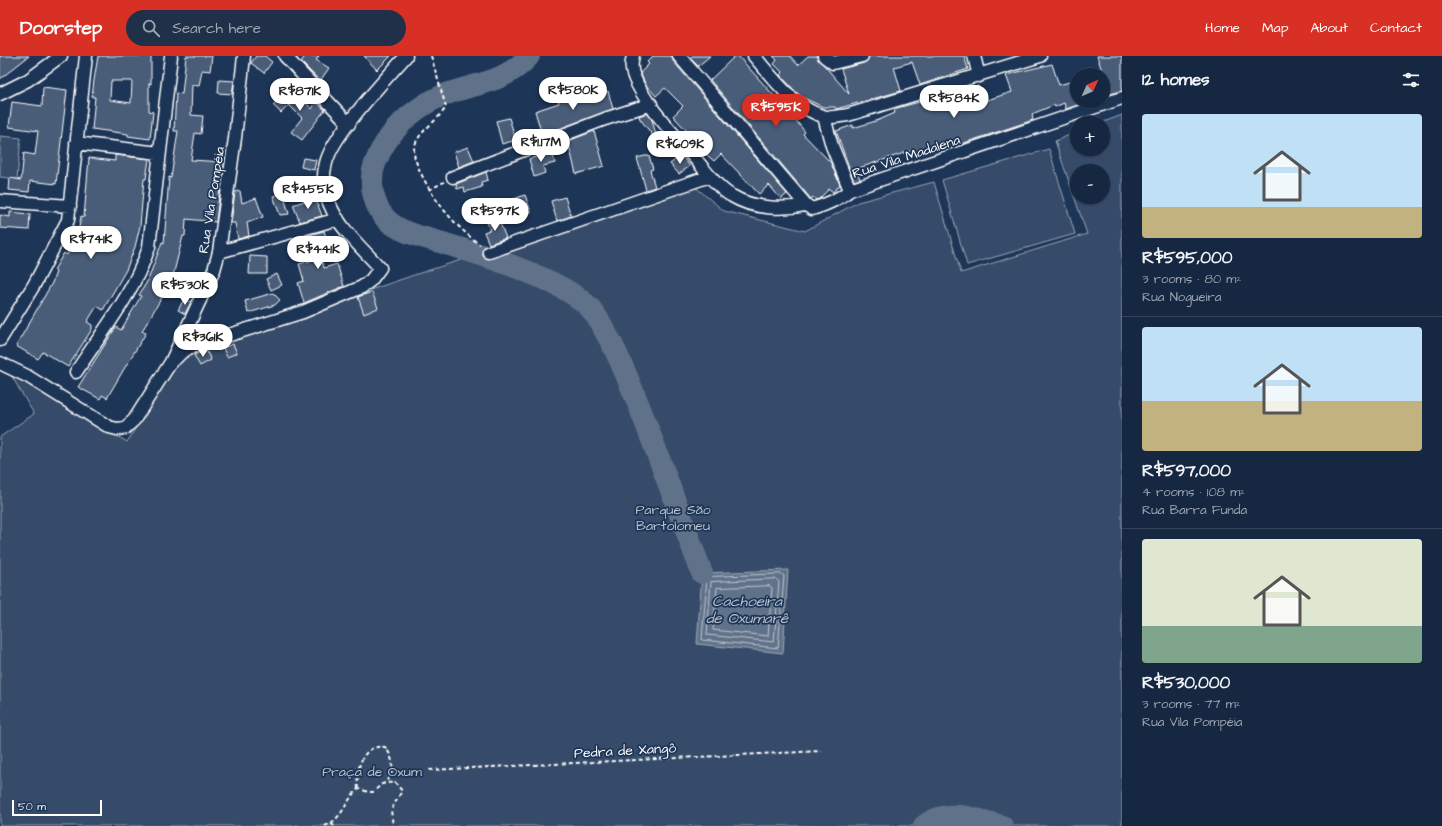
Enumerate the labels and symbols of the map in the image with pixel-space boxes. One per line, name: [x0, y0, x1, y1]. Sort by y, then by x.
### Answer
north arrow: [1070, 68, 1110, 108]
pin: R$580K: [540, 77, 606, 111]
pin: R$871K: [267, 78, 333, 112]
pin: R$584K: [921, 85, 987, 119]
pin: R$595K: [743, 94, 809, 128]
pin: R$1.17M: [504, 129, 578, 163]
street label: Rua Vila Madalena: [850, 130, 963, 184]
pin: R$609K: [647, 131, 713, 165]
street label: Rua Vila Pompéia: [194, 145, 230, 255]
pin: R$455K: [275, 176, 341, 210]
pin: R$597K: [462, 198, 528, 232]
pin: R$741K: [58, 226, 124, 260]
pin: R$441K: [285, 236, 351, 270]
pin: R$530K: [152, 272, 218, 306]
pin: R$361K: [170, 324, 236, 358]
park label: Parque São Bartolomeu: [635, 500, 711, 536]
water label: Cachoeira de Oxumarê: [706, 591, 789, 629]
street label: Pedra de Xangô: [574, 738, 677, 764]
park label: Praça de Oxum: [322, 762, 422, 782]
scale bar: [12, 798, 102, 817]

